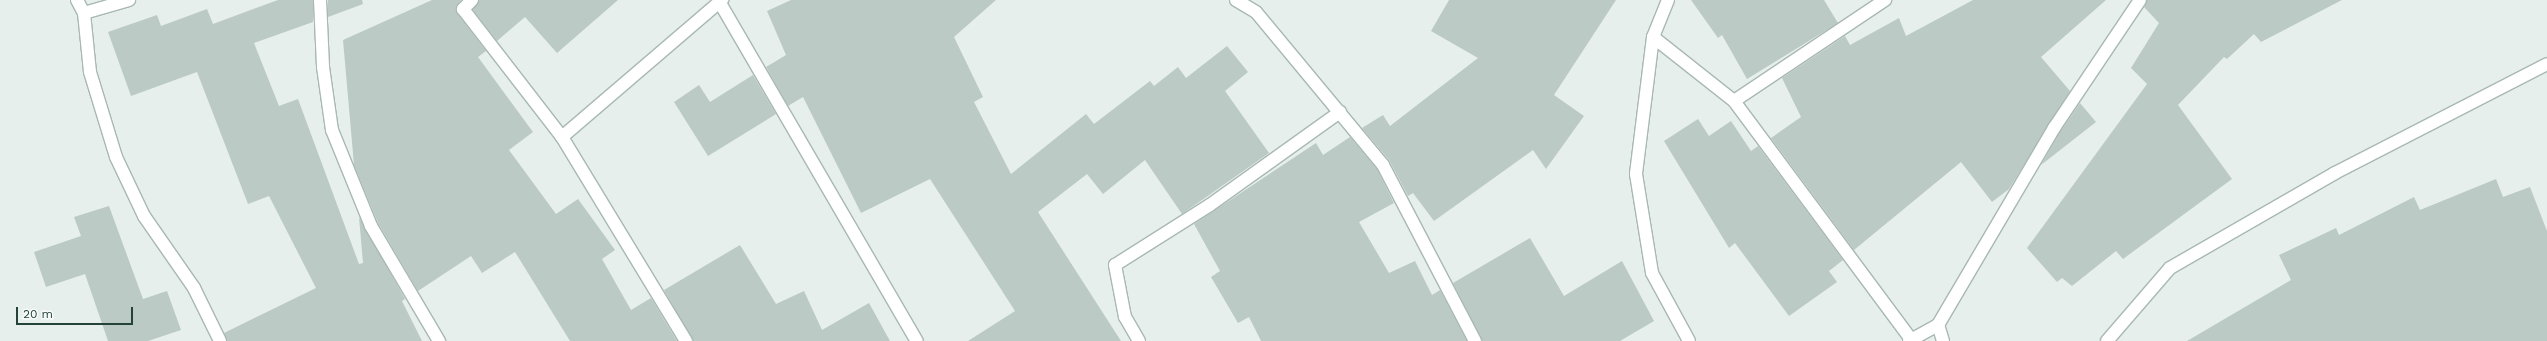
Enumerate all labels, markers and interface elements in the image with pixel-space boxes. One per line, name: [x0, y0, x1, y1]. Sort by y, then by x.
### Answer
scale bar: [18, 299, 135, 325]
text: 20 m: [23, 307, 53, 321]

